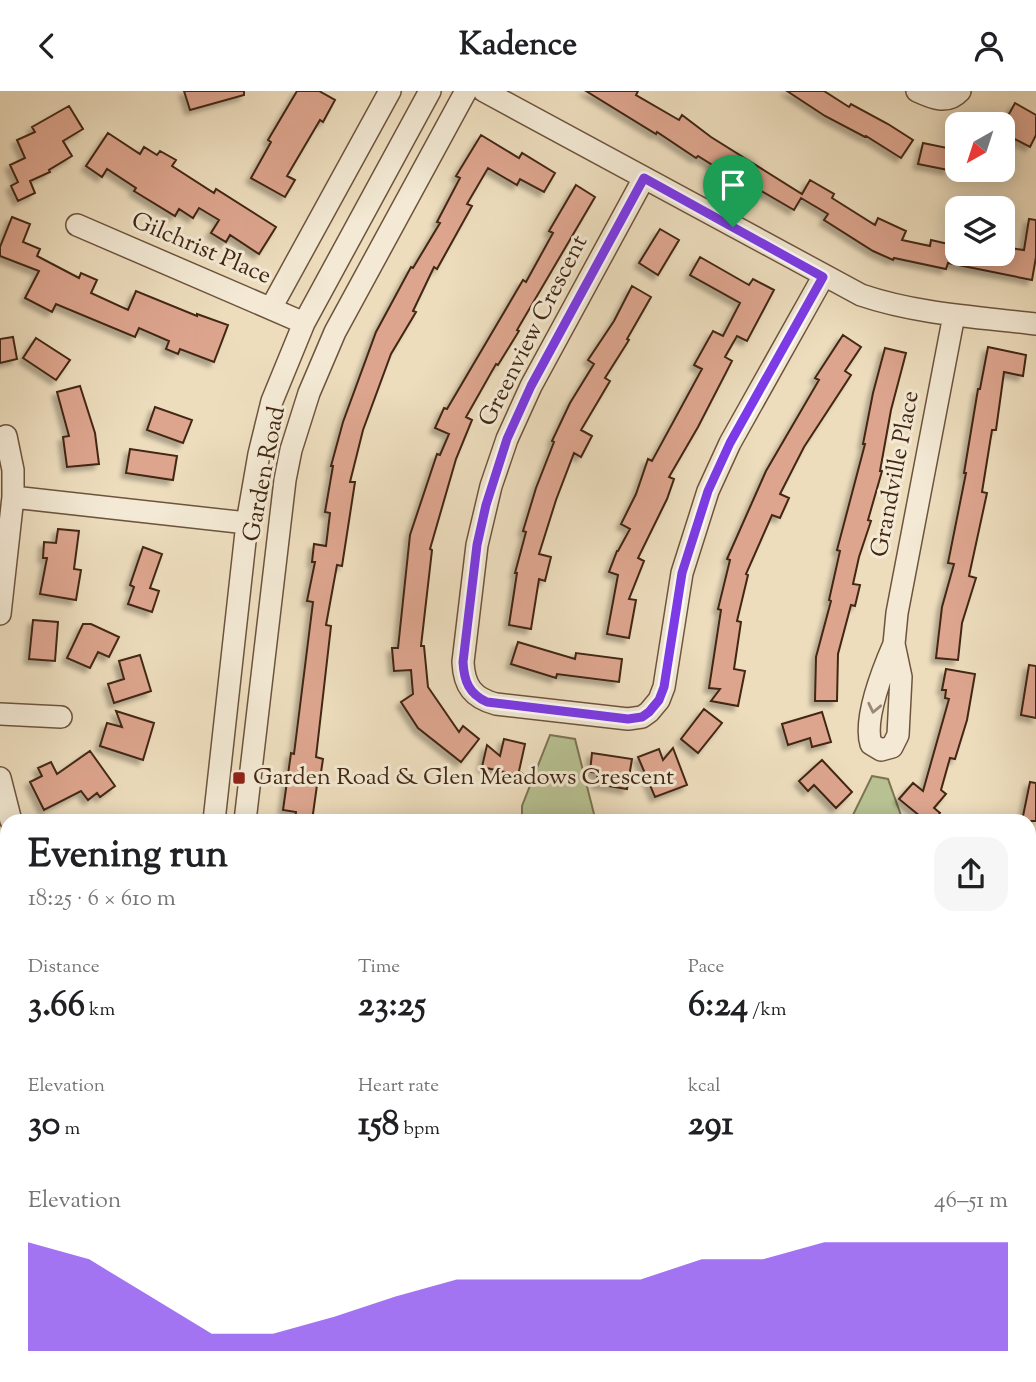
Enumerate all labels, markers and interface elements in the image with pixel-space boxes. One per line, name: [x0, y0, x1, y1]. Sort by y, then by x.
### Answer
text: Kadence: [459, 23, 577, 69]
icon: back: [28, 27, 66, 65]
icon: person: [970, 27, 1008, 65]
north arrow: [945, 112, 1015, 182]
map controls: [945, 112, 1015, 266]
pin: [703, 155, 763, 227]
icon: arrive: [714, 166, 752, 204]
button: layers: [945, 196, 1015, 266]
street label: Gilchrist Place: [126, 204, 276, 294]
street label: Greenview Crescent: [471, 230, 597, 432]
street label: Grandville Place: [863, 388, 929, 560]
street label: Garden Road: [235, 403, 295, 545]
one-way arrow: [867, 702, 882, 714]
place label: Garden Road & Glen Meadows Crescent: [253, 761, 674, 795]
marker: Garden Road & Glen Meadows Crescent: [231, 770, 247, 786]
text: Evening run: [28, 830, 228, 884]
button: share: [934, 837, 1008, 911]
text: 18:25 · 6 × 610 m: [28, 883, 176, 916]
text: Distance: [28, 954, 100, 981]
text: Time: [358, 954, 400, 981]
text: Pace: [688, 954, 724, 981]
text: 3.66: [28, 981, 85, 1032]
text: 23:25: [358, 981, 426, 1032]
text: 6:24: [688, 981, 748, 1032]
text: km: [85, 997, 115, 1024]
text: /km: [748, 997, 787, 1024]
text: Elevation: [28, 1073, 105, 1100]
text: Heart rate: [358, 1073, 439, 1100]
text: kcal: [688, 1073, 721, 1100]
text: 30: [28, 1100, 60, 1151]
text: 158: [358, 1100, 399, 1151]
text: 291: [688, 1100, 733, 1151]
text: m: [60, 1116, 80, 1143]
text: bpm: [399, 1116, 440, 1143]
text: Elevation: [28, 1185, 121, 1218]
text: 46–51 m: [934, 1185, 1008, 1218]

